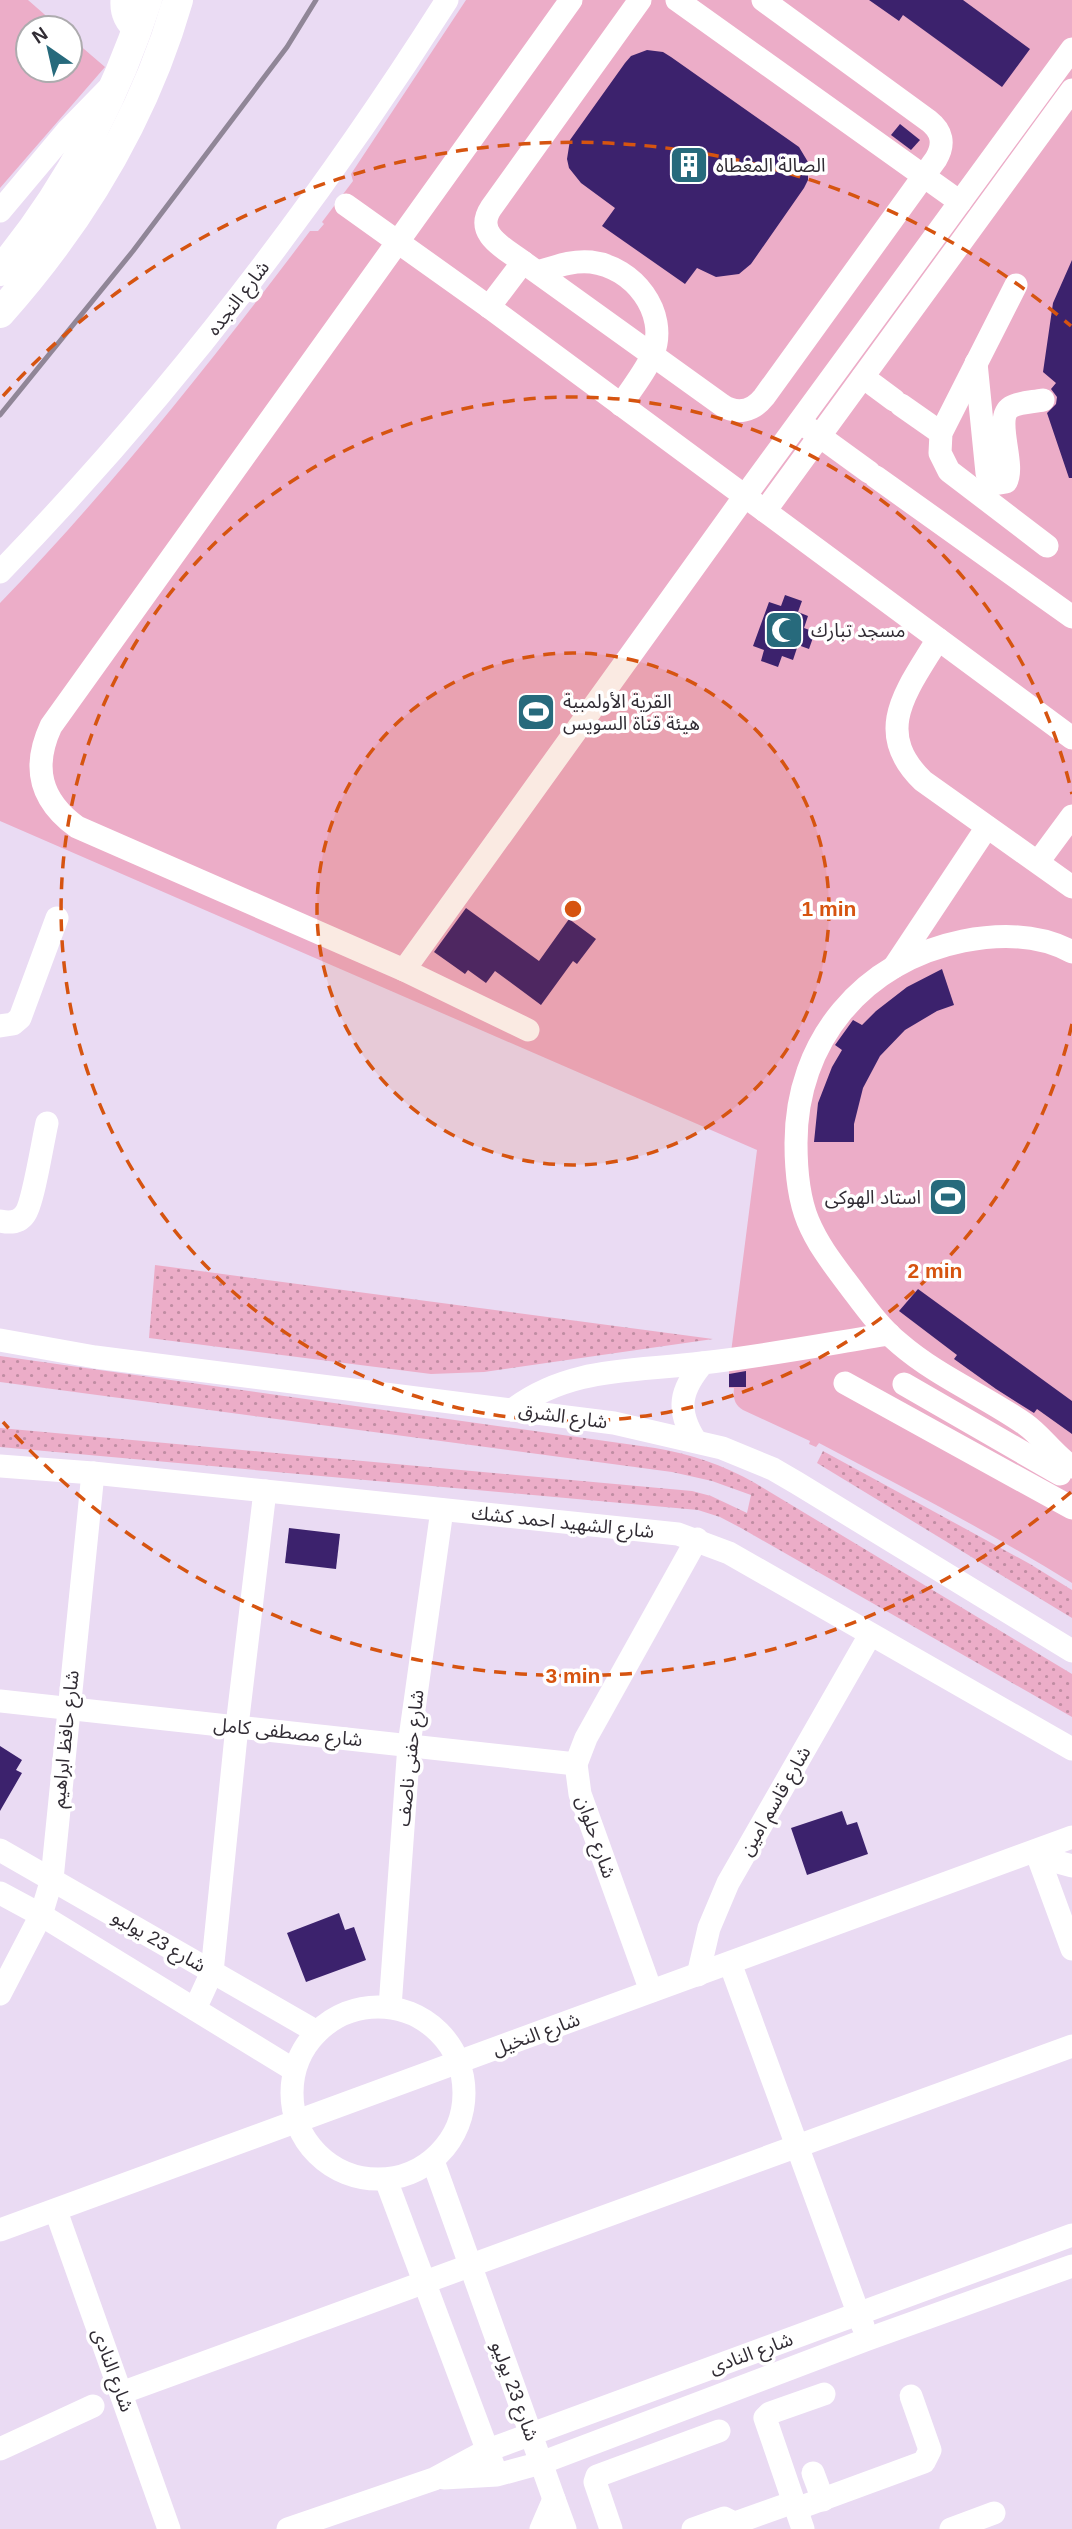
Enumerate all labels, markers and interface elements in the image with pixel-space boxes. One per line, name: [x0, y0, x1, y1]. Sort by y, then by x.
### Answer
north arrow: [14, 14, 84, 84]
text: N: [28, 23, 51, 48]
building icon: الصالة المغطاه: [668, 144, 710, 186]
place label: الصالة المغطاه: [716, 155, 826, 176]
street label: شارع النجده: [203, 257, 276, 341]
mosque icon: مسجد تبارك: [763, 609, 805, 651]
place label: مسجد تبارك: [811, 620, 906, 642]
sports icon: القرية الأولمبية هيئة قناة السويس: [515, 691, 557, 733]
place label: القرية الأولمبية هيئة قناة السويس: [563, 691, 700, 735]
centre of rings: [561, 897, 585, 921]
text: 1 min: [802, 897, 856, 920]
sports icon: استاد الهوكى: [927, 1176, 969, 1218]
place label: استاد الهوكى: [825, 1187, 921, 1209]
text: 2 min: [908, 1259, 962, 1282]
street label: شارع الشرق: [517, 1399, 609, 1436]
street label: شارع الشهيد احمد كشك: [470, 1502, 655, 1545]
text: 3 min: [546, 1664, 600, 1687]
street label: شارع حافظ ابراهيم: [47, 1669, 87, 1809]
street label: شارع حفنى ناصف: [392, 1689, 431, 1828]
street label: شارع مصطفى كامل: [212, 1714, 364, 1753]
street label: شارع قاسم امين: [735, 1743, 818, 1861]
street label: شارع حلوان: [569, 1793, 620, 1882]
street label: شارع 23 يوليو: [107, 1906, 209, 1979]
street label: شارع النخيل: [489, 2009, 584, 2062]
street label: شارع النادى: [85, 2325, 138, 2416]
street label: شارع النادى: [706, 2328, 797, 2381]
street label: شارع 23 يوليو: [484, 2338, 543, 2445]

